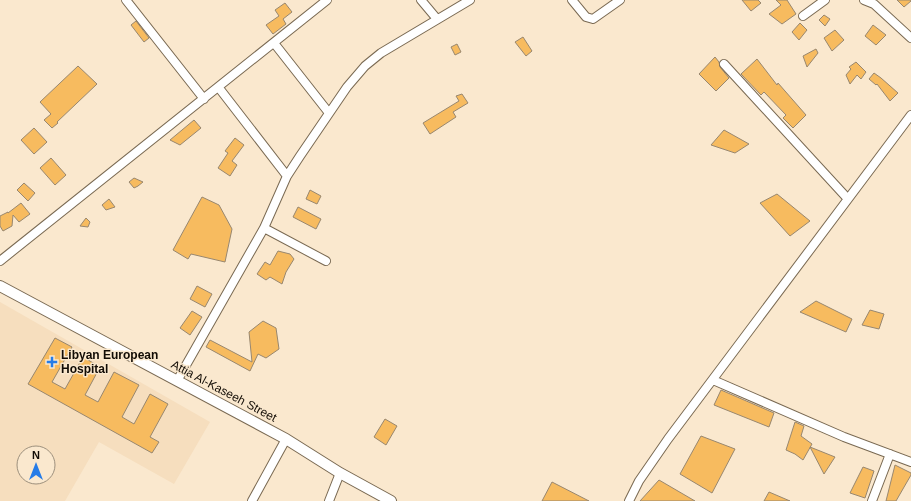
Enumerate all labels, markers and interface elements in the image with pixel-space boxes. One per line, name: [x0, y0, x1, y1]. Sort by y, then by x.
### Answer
place label: Libyan European Hospital: [61, 348, 158, 376]
marker: Libyan European Hospital: [46, 356, 58, 368]
street label: Attia Al-Kaseeh Street: [169, 357, 280, 425]
north arrow: [16, 445, 56, 485]
text: N: [32, 449, 40, 461]

